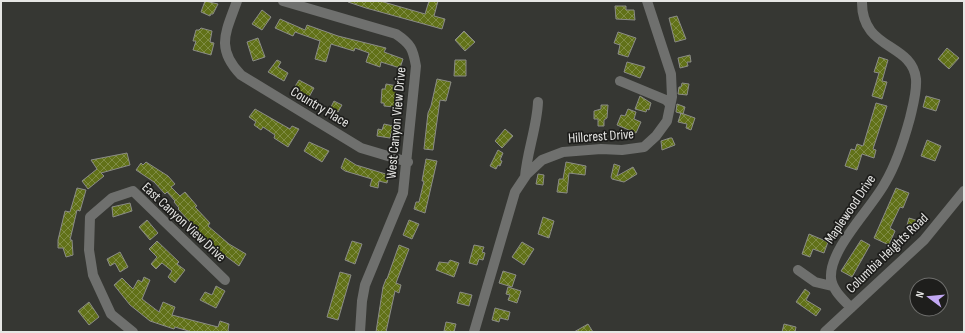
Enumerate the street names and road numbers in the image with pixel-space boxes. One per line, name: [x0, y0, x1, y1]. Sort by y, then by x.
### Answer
street label: West Canyon View Drive: [383, 66, 409, 180]
street label: Country Place: [288, 83, 352, 131]
street label: Hillcrest Drive: [568, 125, 634, 147]
street label: Maplewood Drive: [821, 171, 879, 247]
street label: East Canyon View Drive: [138, 179, 230, 265]
street label: Columbia Heights Road: [842, 209, 932, 297]

